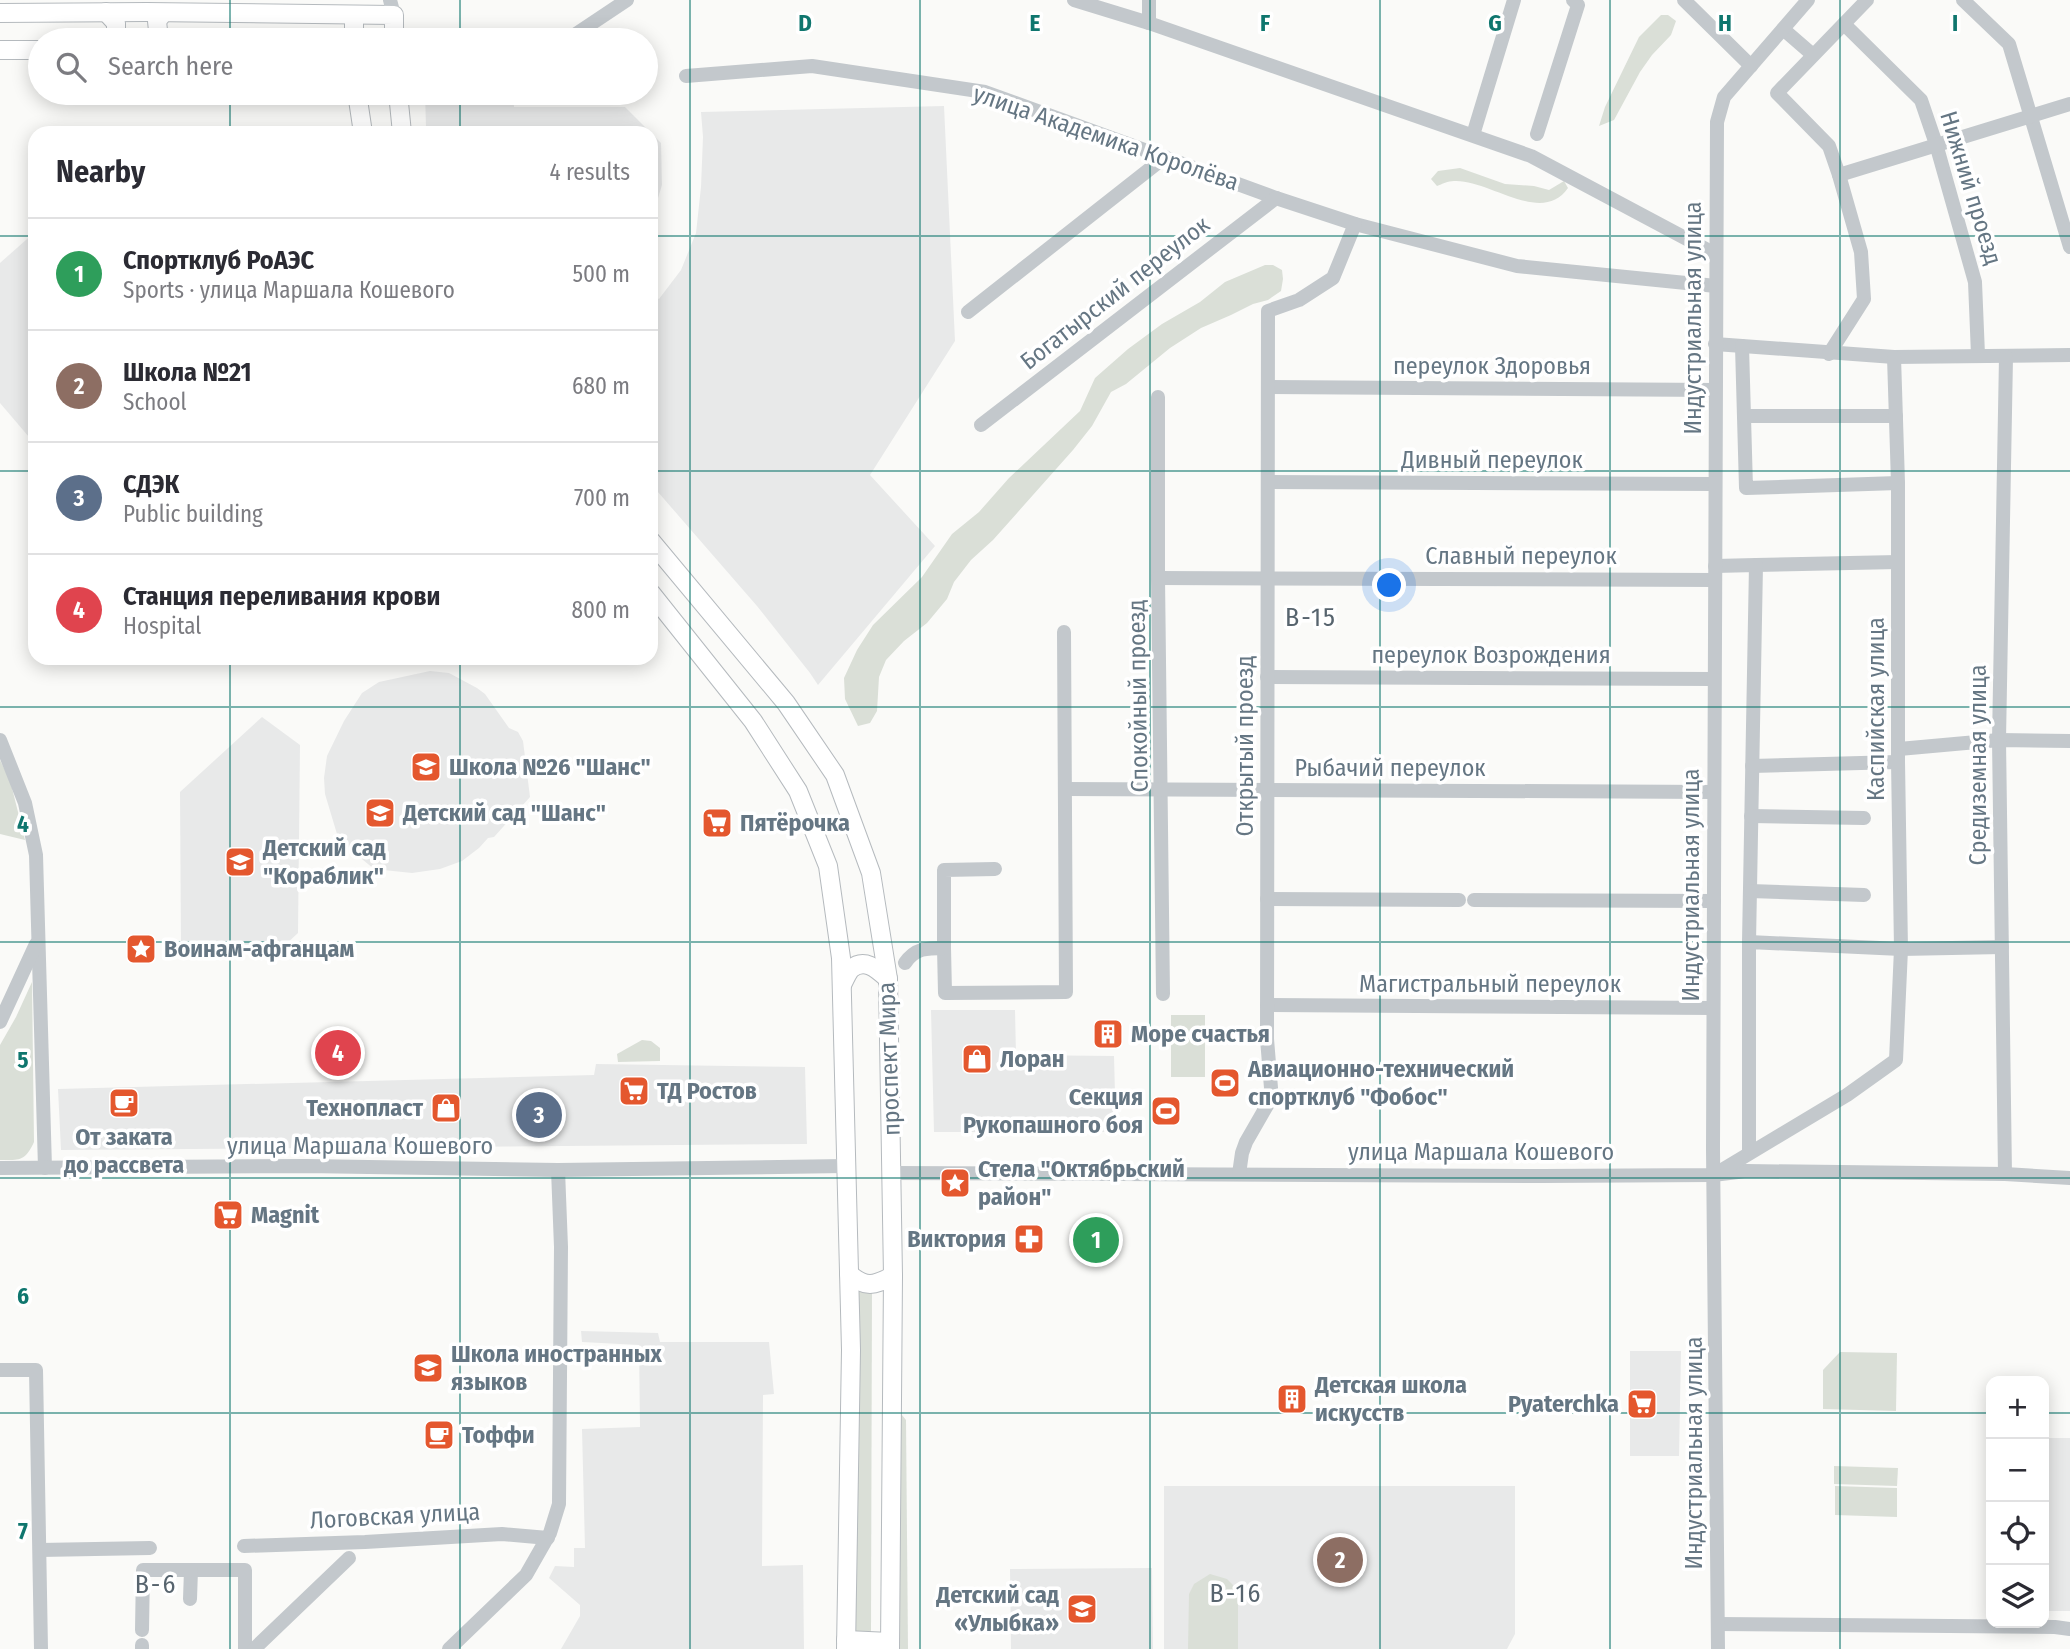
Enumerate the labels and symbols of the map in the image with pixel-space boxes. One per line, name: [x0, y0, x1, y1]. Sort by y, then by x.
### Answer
text: D: [798, 9, 812, 37]
text: E: [1030, 9, 1041, 37]
text: F: [1260, 9, 1270, 37]
text: G: [1488, 9, 1502, 37]
text: H: [1718, 9, 1732, 37]
text: I: [1952, 9, 1958, 37]
street label: улица Академика Королёва: [970, 79, 1242, 197]
street label: Нижний проезд: [1934, 108, 2008, 268]
street label: Индустриальная улица: [1679, 201, 1707, 435]
street label: Богатырский переулок: [1015, 210, 1216, 375]
street label: переулок Здоровья: [1393, 352, 1591, 380]
street label: Дивный переулок: [1400, 446, 1583, 474]
street label: Славный переулок: [1425, 542, 1617, 570]
your location: [1372, 568, 1406, 602]
street label: Спокойный проезд: [1122, 599, 1154, 793]
district label: В-15: [1285, 602, 1337, 633]
street label: Каспийская улица: [1862, 617, 1890, 801]
street label: переулок Возрождения: [1371, 641, 1611, 669]
street label: Открытый проезд: [1231, 656, 1259, 836]
street label: Средиземная улица: [1964, 665, 1992, 865]
school or university icon: Школа №26 "Шанс": [409, 750, 443, 784]
place label: Школа №26 "Шанс": [449, 753, 651, 781]
street label: Рыбачий переулок: [1294, 754, 1486, 782]
street label: Индустриальная улица: [1677, 768, 1705, 1002]
school or university icon: Детский сад "Шанс": [363, 796, 397, 830]
place label: Детский сад "Шанс": [402, 799, 606, 827]
supermarket icon: Пятёрочка: [700, 806, 734, 840]
place label: Пятёрочка: [740, 809, 850, 837]
text: 4: [17, 810, 29, 838]
place label: Детский сад "Кораблик": [262, 834, 386, 890]
school or university icon: Детский сад "Кораблик": [223, 845, 257, 879]
place icon: Воинам-афганцам: [124, 932, 158, 966]
place label: Воинам-афганцам: [164, 935, 355, 963]
street label: Магистральный переулок: [1359, 970, 1622, 998]
street label: проспект Мира: [872, 982, 906, 1136]
building icon: Море счастья: [1091, 1017, 1125, 1051]
place label: Море счастья: [1131, 1020, 1270, 1048]
pin: 4: [315, 1027, 361, 1079]
shop icon: Лоран: [960, 1042, 994, 1076]
place label: Лоран: [1000, 1045, 1065, 1073]
text: 5: [17, 1046, 29, 1074]
place label: Авиационно-технический спортклуб "Фобос": [1247, 1055, 1514, 1111]
sports icon: Авиационно-технический спортклуб "Фобос": [1208, 1066, 1242, 1100]
supermarket icon: ТД Ростов: [617, 1074, 651, 1108]
place label: ТД Ростов: [657, 1077, 757, 1105]
place label: Секция Рукопашного боя: [963, 1083, 1143, 1139]
cafe icon: От заката до рассвета: [107, 1086, 141, 1120]
pin: 3: [516, 1089, 562, 1141]
shop icon: Технопласт: [429, 1091, 463, 1125]
place label: Технопласт: [306, 1094, 424, 1122]
sports icon: Секция Рукопашного боя: [1149, 1094, 1183, 1128]
place label: От заката до рассвета: [63, 1123, 184, 1179]
street label: улица Маршала Кошевого: [227, 1132, 493, 1160]
street label: улица Маршала Кошевого: [1348, 1138, 1614, 1166]
place label: Стела "Октябрьский район": [978, 1155, 1185, 1211]
place icon: Стела "Октябрьский район": [938, 1166, 972, 1200]
supermarket icon: Magnit: [211, 1198, 245, 1232]
place label: Magnit: [251, 1201, 320, 1229]
pin: 1: [1073, 1214, 1119, 1266]
pharmacy icon: Виктория: [1012, 1222, 1046, 1256]
place label: Виктория: [907, 1225, 1006, 1253]
text: 6: [17, 1282, 29, 1310]
street label: Индустриальная улица: [1680, 1336, 1708, 1570]
place label: Школа иностранных языков: [451, 1340, 662, 1396]
school or university icon: Школа иностранных языков: [411, 1351, 445, 1385]
place label: Детская школа искусств: [1314, 1371, 1467, 1427]
building icon: Детская школа искусств: [1275, 1382, 1309, 1416]
supermarket icon: Pyaterchka: [1625, 1387, 1659, 1421]
place label: Pyaterchka: [1508, 1390, 1619, 1418]
cafe icon: Тоффи: [422, 1418, 456, 1452]
place label: Тоффи: [462, 1421, 535, 1449]
street label: Логовская улица: [309, 1498, 481, 1534]
text: 7: [18, 1517, 28, 1545]
pin: 2: [1317, 1534, 1363, 1586]
district label: В-6: [135, 1569, 177, 1600]
district label: В-16: [1209, 1578, 1263, 1609]
place label: Детский сад «Улыбка»: [935, 1581, 1059, 1637]
school or university icon: Детский сад «Улыбка»: [1065, 1592, 1099, 1626]

